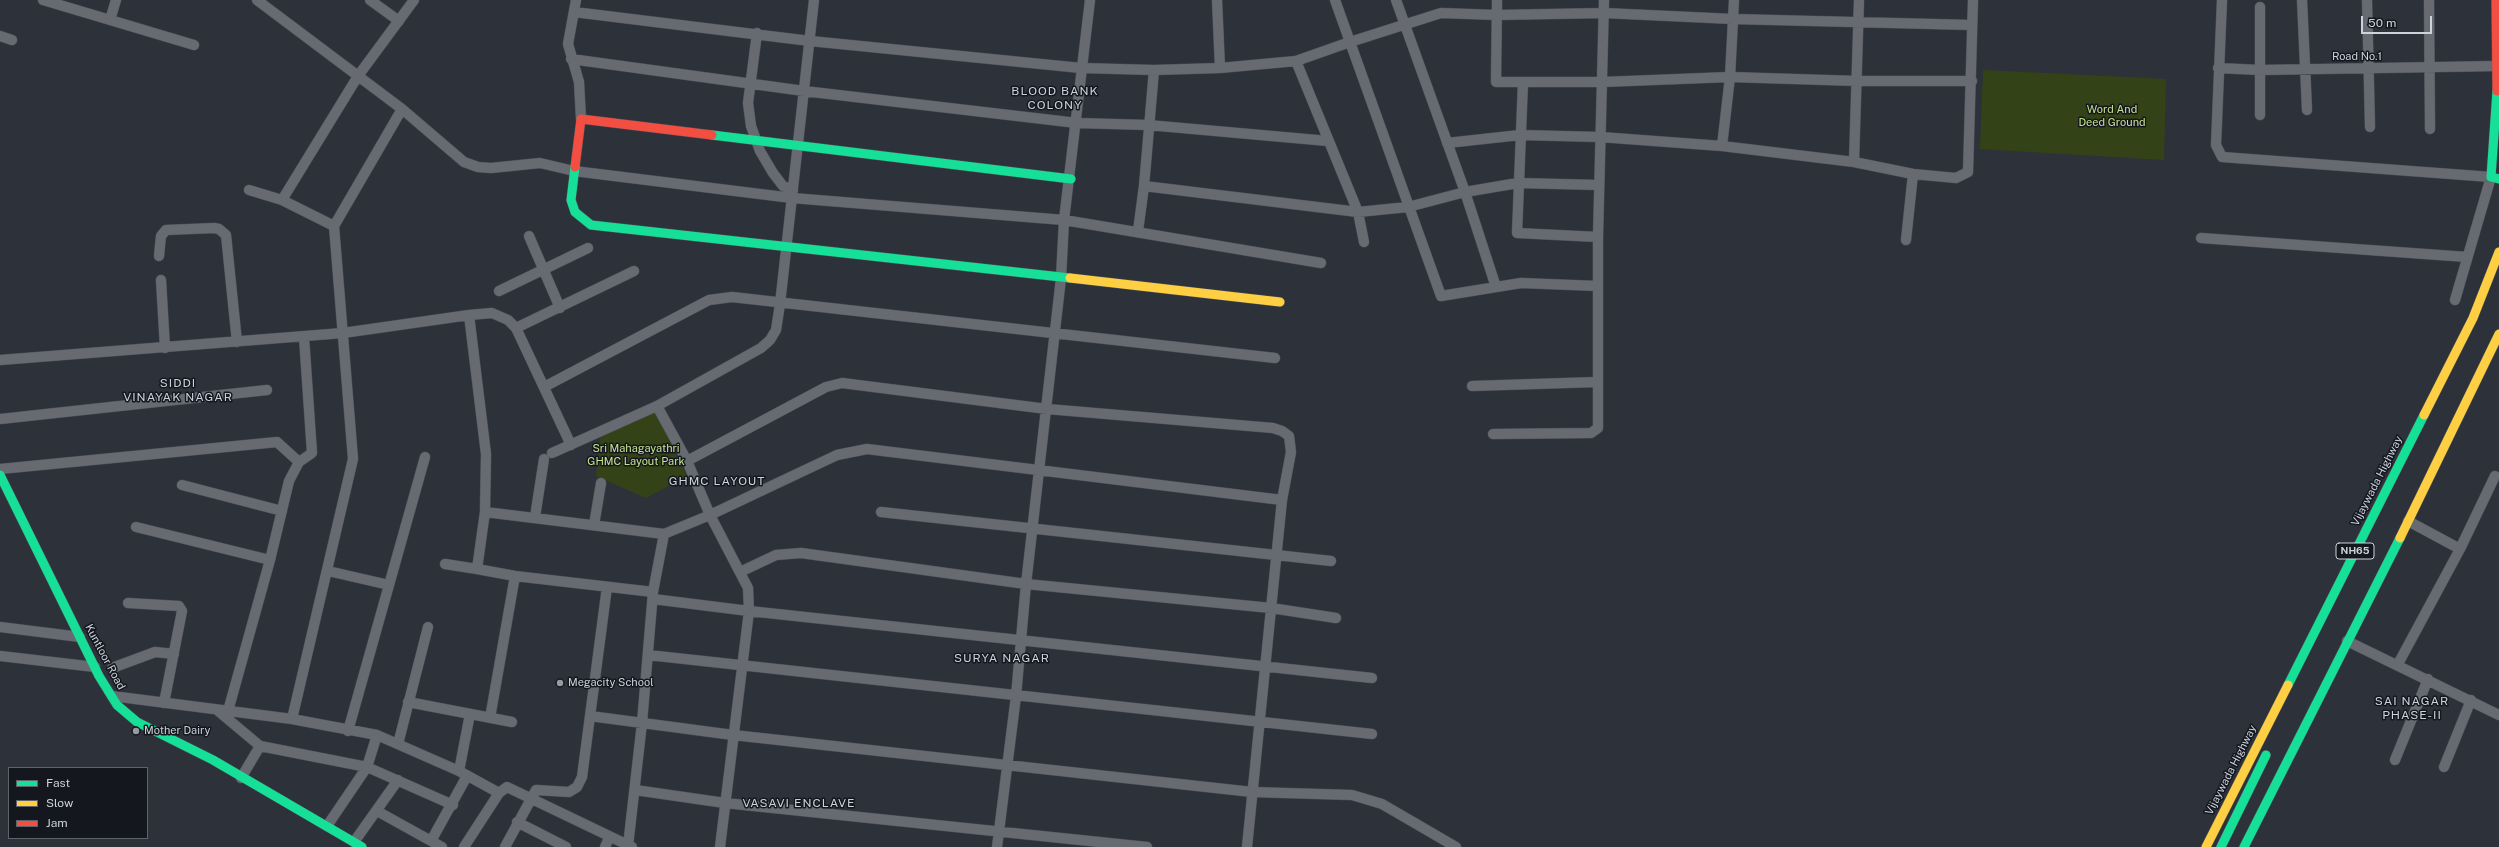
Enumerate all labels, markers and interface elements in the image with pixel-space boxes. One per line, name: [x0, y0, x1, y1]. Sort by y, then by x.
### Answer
scale bar: [2363, 8, 2434, 34]
text: 50 m: [2368, 16, 2396, 30]
street label: Road No.1: [2332, 50, 2382, 64]
district label: BLOOD BANK COLONY: [1011, 84, 1099, 112]
park label: Word And Deed Ground: [2078, 103, 2146, 129]
district label: SIDDI VINAYAK NAGAR: [123, 376, 233, 404]
street label: Vijaywada Highway: [2349, 434, 2405, 528]
park label: Sri Mahagayathri GHMC Layout Park: [587, 442, 685, 468]
district label: GHMC LAYOUT: [669, 474, 765, 488]
road number: NH65: [2336, 543, 2374, 559]
street label: Kuntloor Road: [82, 622, 128, 692]
district label: SURYA NAGAR: [954, 651, 1050, 665]
place label: Megacity School: [568, 676, 653, 690]
marker: Megacity School: [555, 678, 565, 688]
district label: SAI NAGAR PHASE-II: [2375, 694, 2449, 722]
street label: Vijaywada Highway: [2203, 723, 2259, 817]
place label: Mother Dairy: [144, 724, 210, 738]
marker: Mother Dairy: [131, 726, 141, 736]
legend: [8, 767, 148, 839]
text: Fast: [46, 776, 70, 790]
text: Slow: [46, 796, 73, 810]
district label: VASAVI ENCLAVE: [742, 796, 856, 810]
text: Jam: [46, 816, 68, 830]

